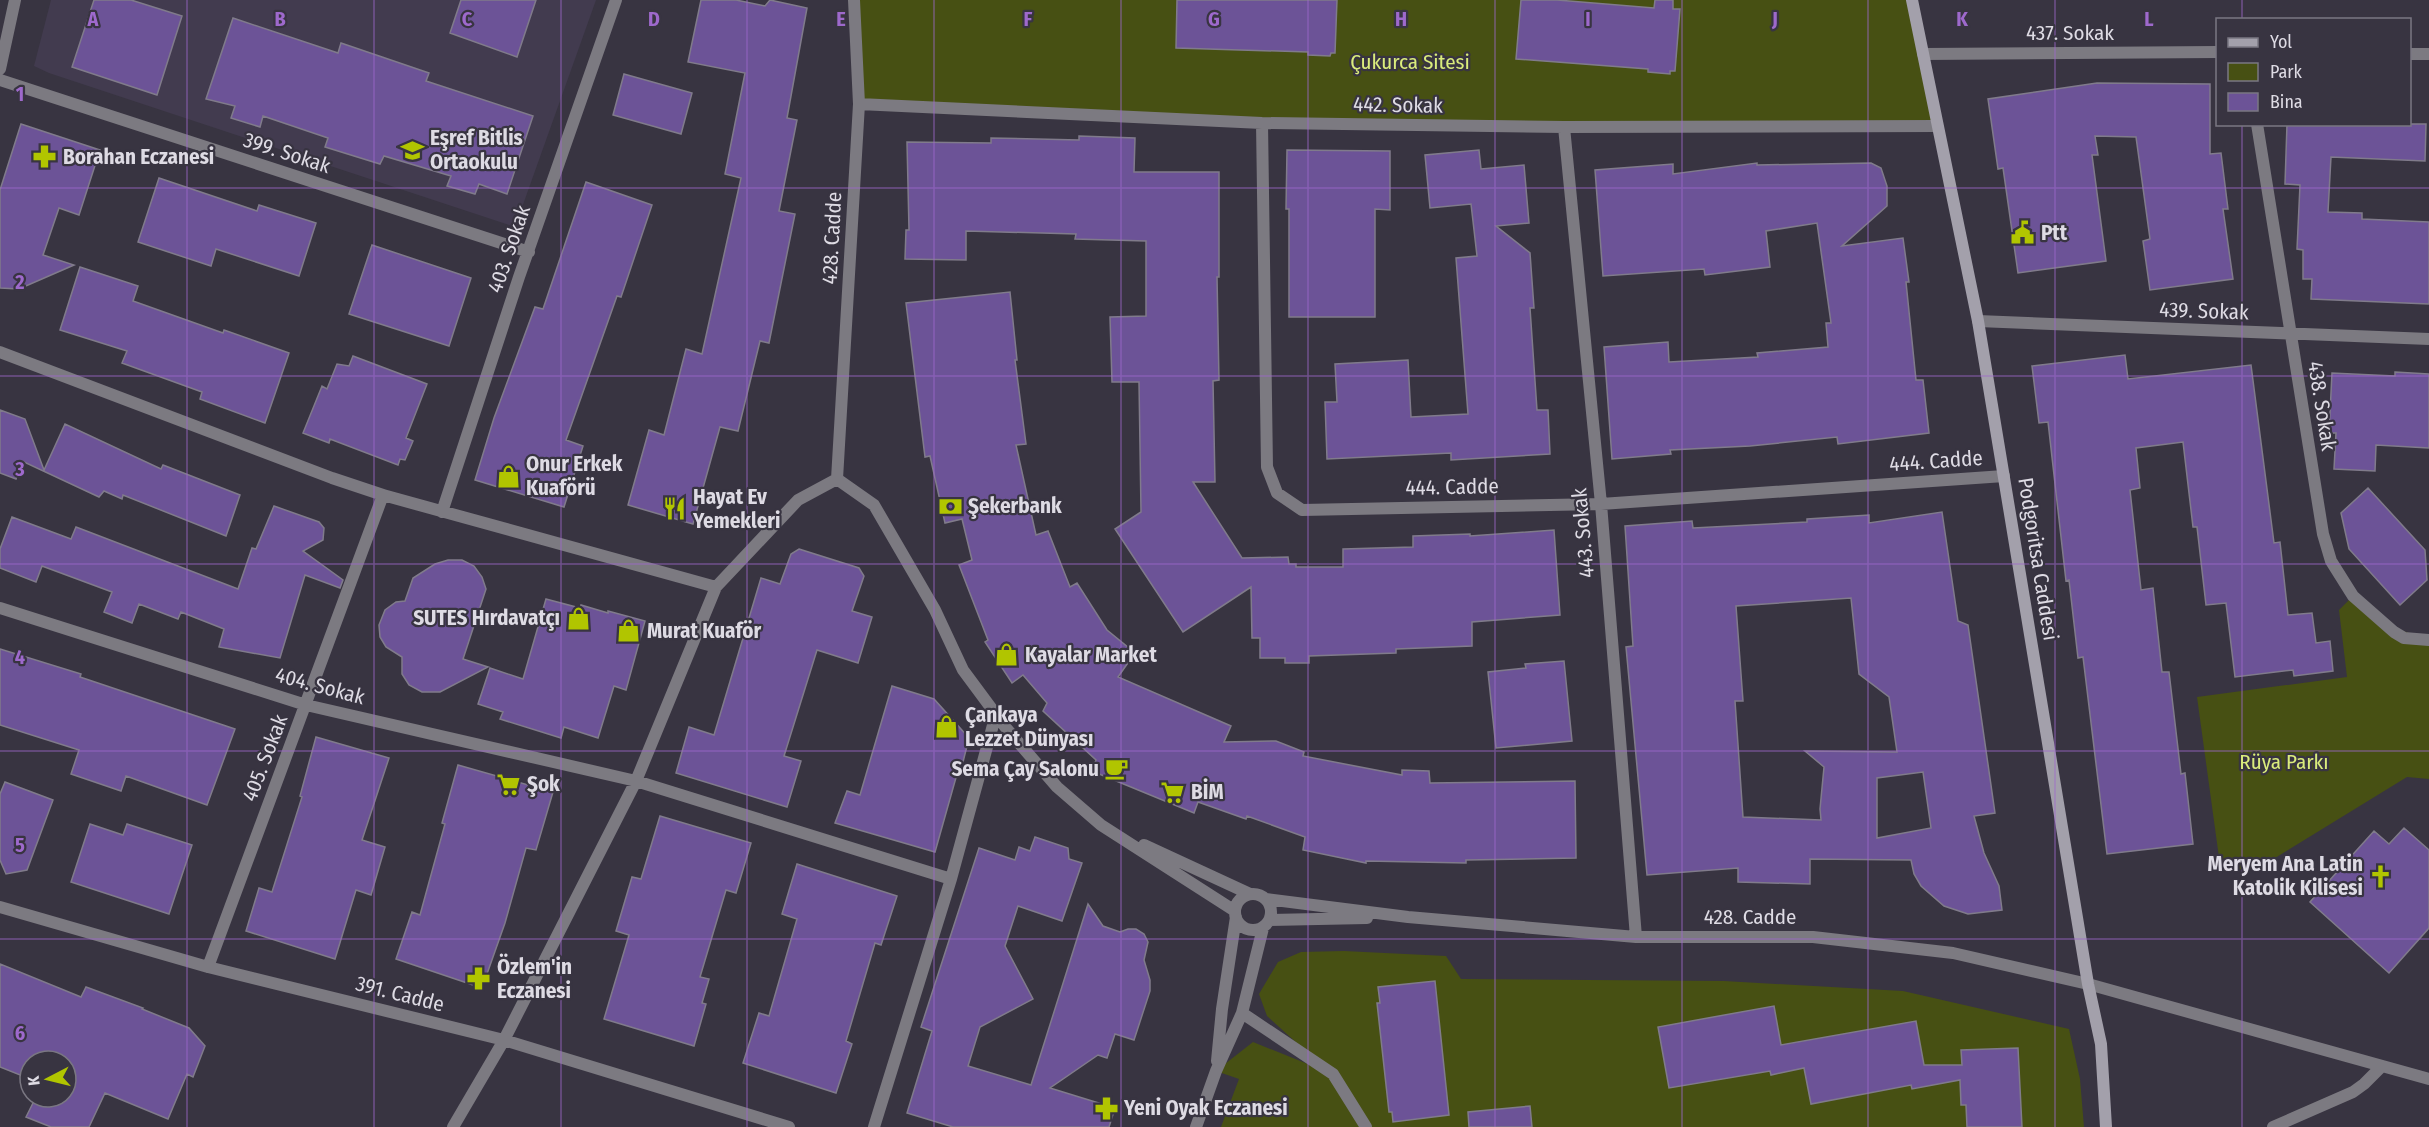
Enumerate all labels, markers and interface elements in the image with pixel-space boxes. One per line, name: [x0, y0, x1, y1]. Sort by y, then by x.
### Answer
text: A: [87, 7, 100, 31]
text: B: [274, 7, 286, 31]
text: C: [462, 7, 473, 31]
text: D: [648, 7, 660, 31]
text: E: [836, 7, 846, 31]
text: F: [1024, 7, 1033, 31]
text: G: [1208, 7, 1220, 31]
text: H: [1395, 7, 1407, 31]
text: I: [1585, 7, 1591, 31]
text: J: [1771, 7, 1778, 31]
text: K: [1956, 7, 1968, 31]
text: L: [2144, 7, 2154, 31]
legend: [2216, 18, 2411, 126]
street label: 437. Sokak: [2026, 20, 2114, 46]
text: Yol: [2270, 31, 2292, 53]
park label: Çukurca Sitesi: [1350, 49, 1470, 75]
text: Park: [2270, 61, 2303, 83]
text: 1: [16, 82, 24, 106]
street label: 442. Sokak: [1353, 91, 1443, 119]
text: Bina: [2270, 91, 2303, 113]
place label: Eşref Bitlis Ortaokulu: [430, 125, 523, 175]
street label: 399. Sokak: [240, 127, 334, 179]
school or university icon: Eşref Bitlis Ortaokulu: [399, 137, 425, 163]
pharmacy icon: Borahan Eczanesi: [32, 144, 58, 170]
place label: Borahan Eczanesi: [63, 144, 214, 170]
street label: 428. Cadde: [817, 191, 847, 285]
street label: 403. Sokak: [482, 202, 536, 296]
public building icon: Ptt: [2010, 220, 2036, 246]
place label: Ptt: [2041, 220, 2068, 246]
text: 2: [14, 270, 25, 294]
street label: 439. Sokak: [2159, 296, 2249, 326]
street label: 438. Sokak: [2302, 359, 2342, 453]
street label: 444. Cadde: [1888, 445, 1984, 477]
place label: Onur Erkek Kuaförü: [526, 451, 623, 501]
text: 3: [14, 457, 25, 481]
shop icon: Onur Erkek Kuaförü: [495, 463, 521, 489]
street label: 444. Cadde: [1405, 473, 1499, 501]
street label: Podgoritsa Caddesi: [2012, 476, 2064, 642]
place label: Hayat Ev Yemekleri: [692, 484, 780, 534]
street label: 443. Sokak: [1566, 487, 1600, 579]
bank icon: Şekerbank: [937, 493, 963, 519]
place label: Şekerbank: [968, 493, 1062, 519]
restaurant icon: Hayat Ev Yemekleri: [662, 496, 688, 522]
place label: SUTES Hırdavatçı: [413, 605, 560, 631]
shop icon: SUTES Hırdavatçı: [565, 605, 591, 631]
shop icon: Murat Kuaför: [616, 618, 642, 644]
place label: Murat Kuaför: [647, 618, 761, 644]
shop icon: Kayalar Market: [994, 642, 1020, 668]
place label: Kayalar Market: [1025, 642, 1157, 668]
text: 4: [15, 645, 25, 669]
street label: 404. Sokak: [272, 662, 368, 710]
place label: Çankaya Lezzet Dünyası: [965, 702, 1093, 752]
street label: 405. Sokak: [237, 711, 294, 805]
shop icon: Çankaya Lezzet Dünyası: [934, 714, 960, 740]
park label: Rüya Parkı: [2239, 749, 2329, 775]
place label: Sema Çay Salonu: [951, 756, 1099, 782]
cafe icon: Sema Çay Salonu: [1104, 756, 1130, 782]
supermarket icon: Şok: [496, 771, 522, 797]
place label: Şok: [527, 771, 560, 797]
place label: BİM: [1191, 778, 1224, 805]
supermarket icon: BİM: [1160, 779, 1186, 805]
text: 5: [15, 833, 25, 857]
place label: Meryem Ana Latin Katolik Kilisesi: [2208, 851, 2363, 901]
church icon: Meryem Ana Latin Katolik Kilisesi: [2368, 863, 2394, 889]
street label: 428. Cadde: [1704, 904, 1796, 930]
place label: Özlem'in Eczanesi: [497, 953, 572, 1004]
pharmacy icon: Özlem'in Eczanesi: [466, 966, 492, 992]
street label: 391. Cadde: [353, 970, 447, 1018]
text: 6: [15, 1021, 25, 1045]
north arrow: [18, 1049, 78, 1109]
text: K: [24, 1074, 44, 1087]
pharmacy icon: Yeni Oyak Eczanesi: [1093, 1095, 1119, 1121]
place label: Yeni Oyak Eczanesi: [1123, 1095, 1288, 1121]

